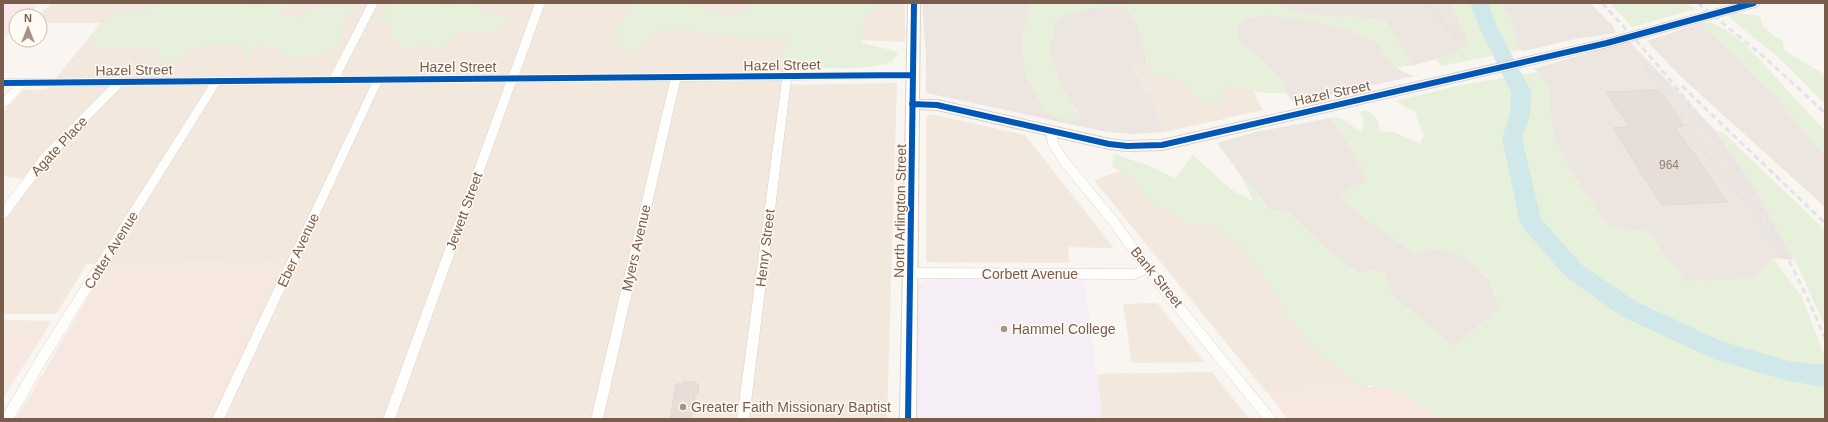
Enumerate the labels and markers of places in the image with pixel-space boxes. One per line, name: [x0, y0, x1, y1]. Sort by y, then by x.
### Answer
place label: Hammel College: [1012, 321, 1116, 337]
marker: Hammel College: [999, 324, 1009, 334]
place label: Greater Faith Missionary Baptist: [691, 399, 891, 415]
marker: Greater Faith Missionary Baptist: [678, 402, 688, 412]

